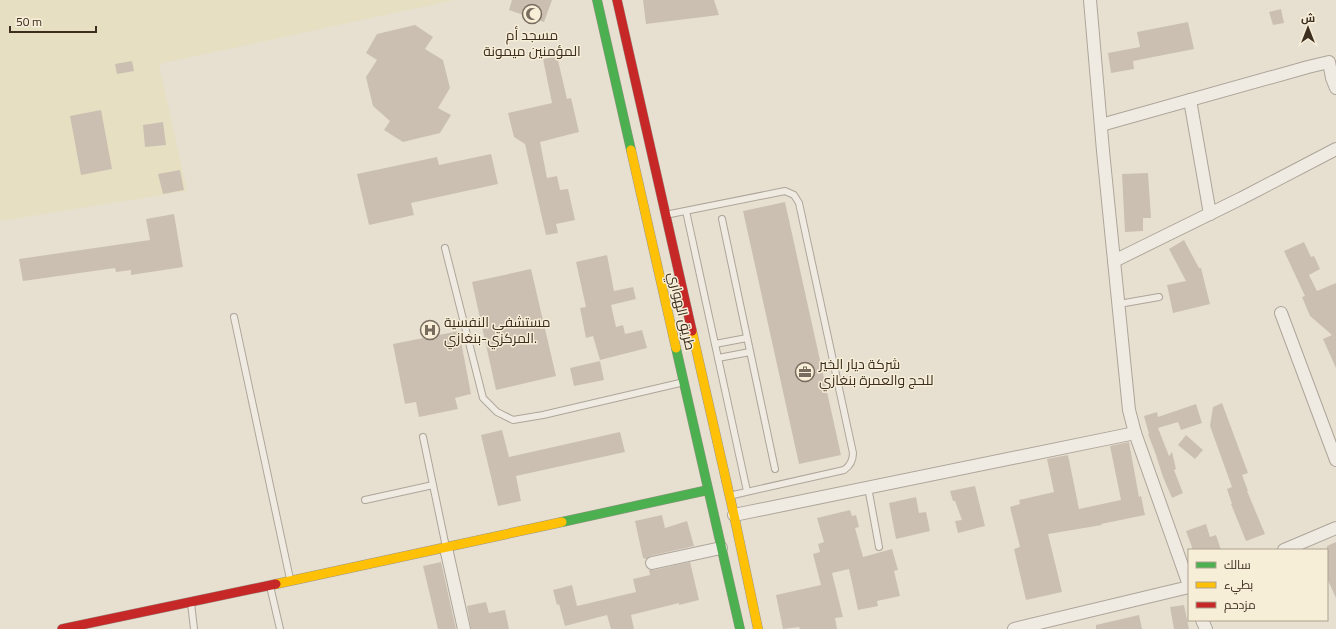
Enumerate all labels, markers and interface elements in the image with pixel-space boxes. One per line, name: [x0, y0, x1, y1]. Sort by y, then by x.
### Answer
mosque icon: مسجد أم المؤمنين ميمونة: [521, 3, 543, 25]
scale bar: [10, 8, 96, 34]
north arrow: [1288, 8, 1328, 48]
text: ش: [1301, 8, 1315, 28]
text: 50 m: [16, 10, 42, 33]
place label: مسجد أم المؤمنين ميمونة: [483, 22, 581, 64]
street label: طريق الهواري: [660, 269, 704, 353]
place label: مستشفي النفسية المركزي-بنغازي.: [444, 309, 551, 351]
hospital icon: مستشفي النفسية المركزي-بنغازي.: [419, 319, 441, 341]
place label: شركة ديار الخير للحج والعمرة بنغازي: [818, 351, 934, 393]
office icon: شركة ديار الخير للحج والعمرة بنغازي: [794, 361, 816, 383]
legend: [1188, 549, 1328, 621]
text: سالك: [1224, 553, 1251, 576]
text: بطيء: [1224, 573, 1253, 596]
text: مزدحم: [1224, 593, 1256, 616]

